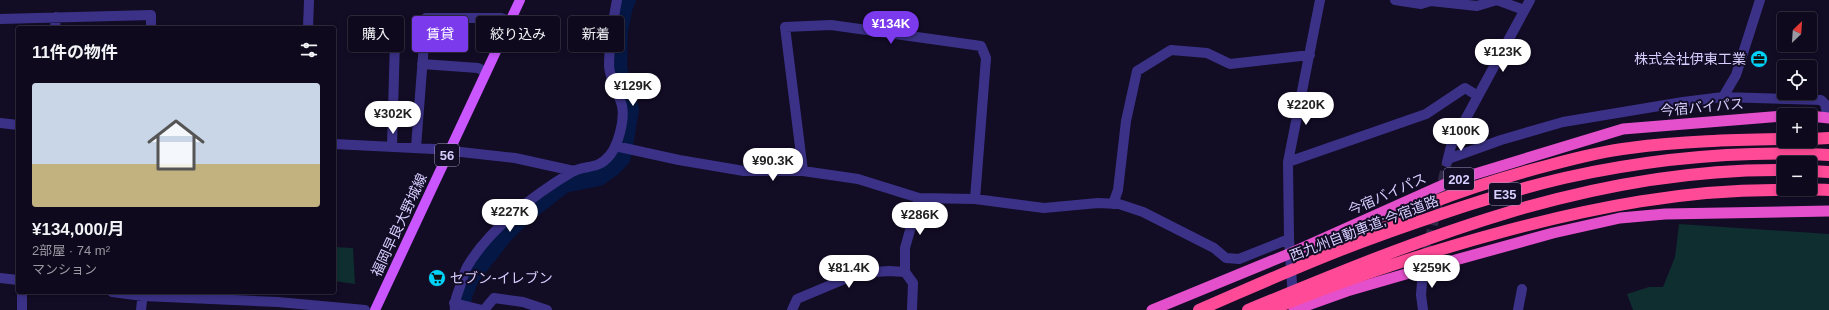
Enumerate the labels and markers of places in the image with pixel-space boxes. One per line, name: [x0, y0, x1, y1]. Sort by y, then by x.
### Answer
pin: ¥134K: [863, 11, 919, 45]
pin: ¥123K: [1475, 39, 1531, 73]
office icon: 株式会社伊東工業: [1749, 49, 1769, 69]
place label: 株式会社伊東工業: [1634, 51, 1746, 67]
pin: ¥129K: [605, 73, 661, 107]
pin: ¥220K: [1278, 92, 1334, 126]
pin: ¥302K: [365, 101, 421, 135]
pin: ¥100K: [1433, 118, 1489, 152]
pin: ¥90.3K: [740, 148, 806, 182]
pin: ¥227K: [482, 199, 538, 233]
pin: ¥286K: [892, 202, 948, 236]
pin: ¥81.4K: [816, 255, 882, 289]
pin: ¥259K: [1404, 255, 1460, 289]
supermarket icon: セブン-イレブン: [427, 268, 447, 288]
place label: セブン-イレブン: [450, 270, 553, 286]

